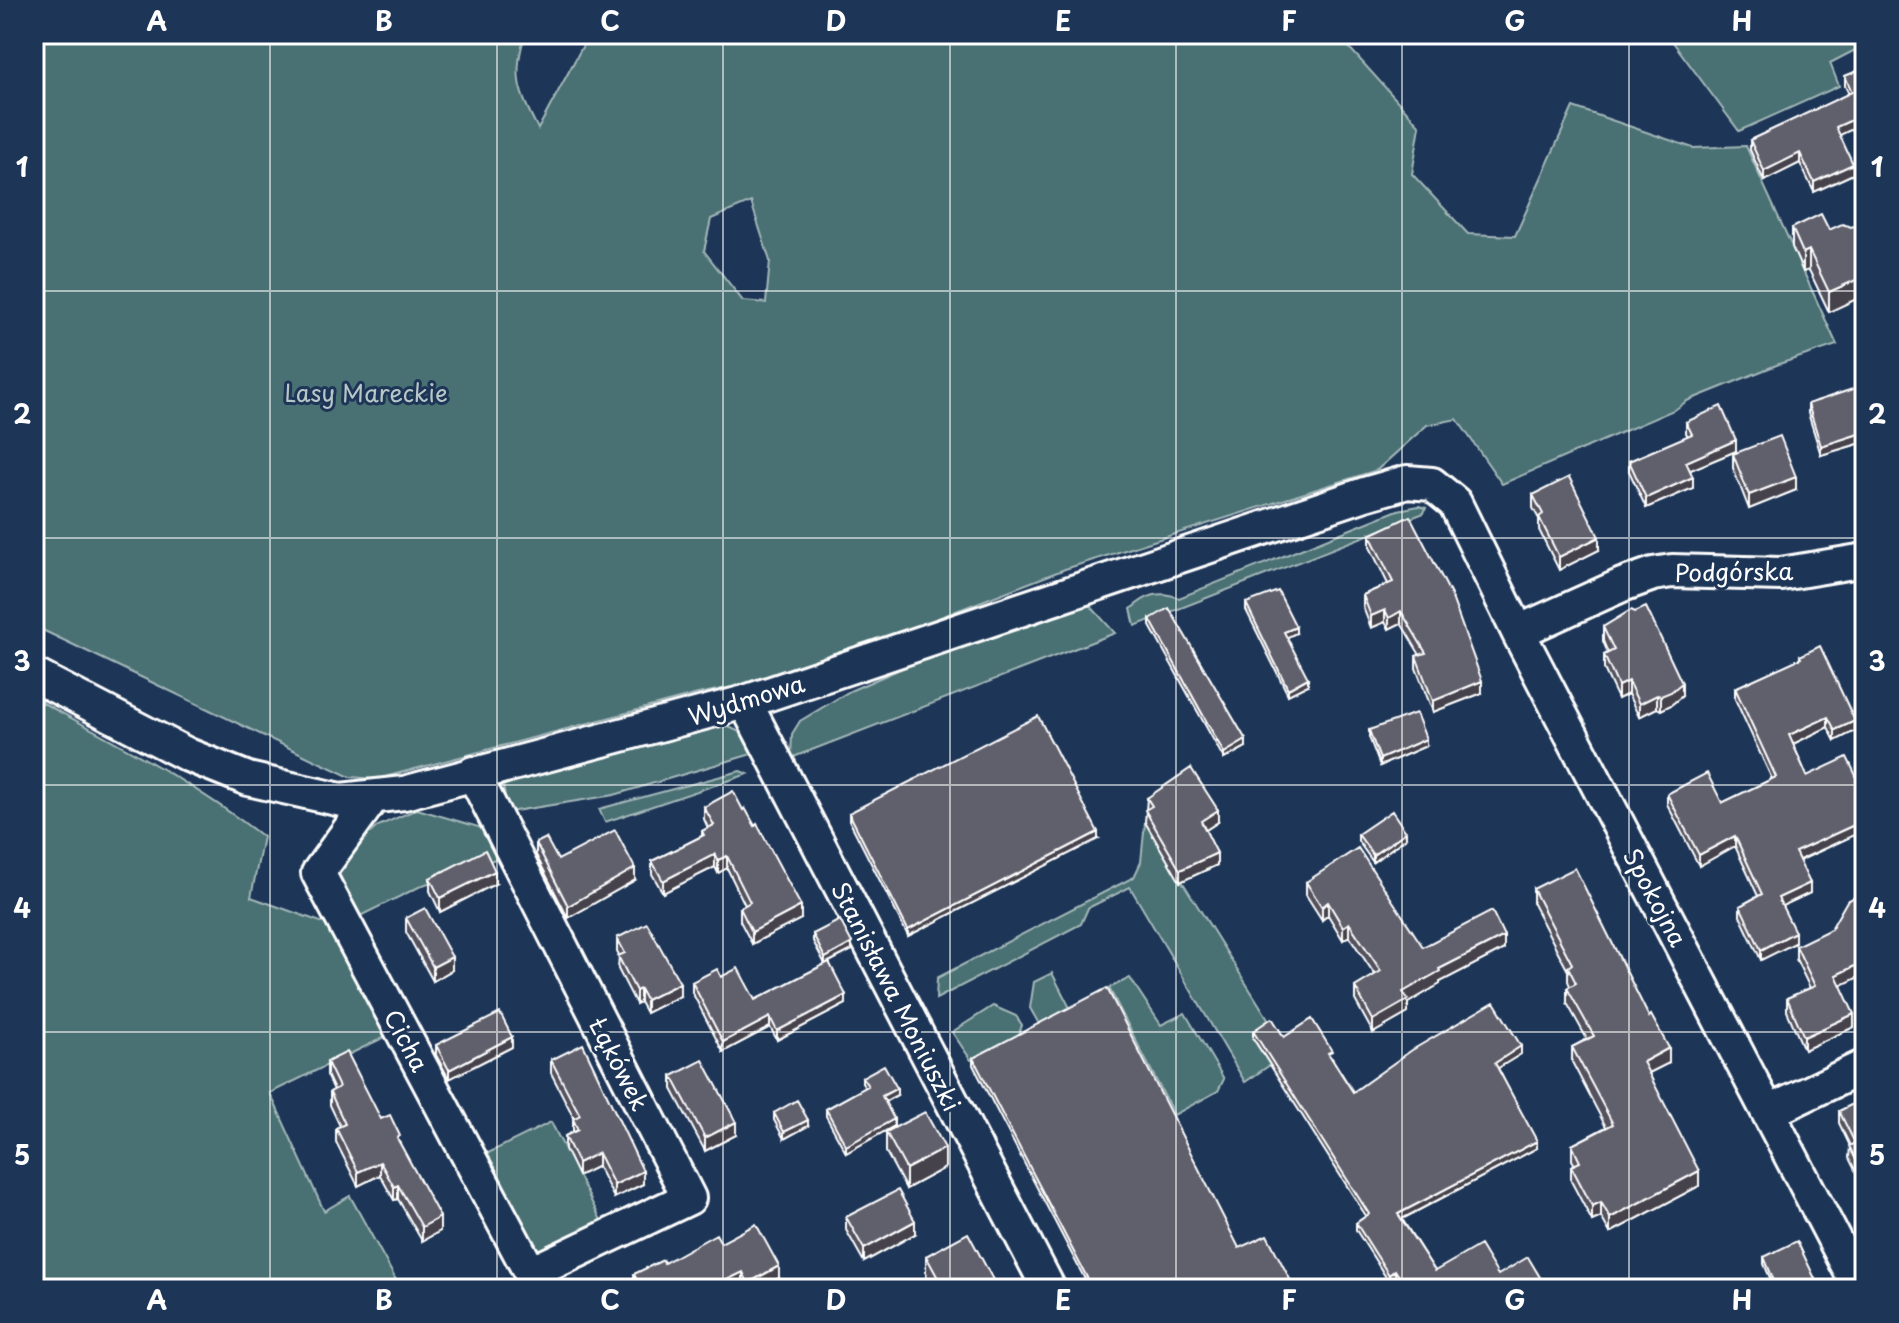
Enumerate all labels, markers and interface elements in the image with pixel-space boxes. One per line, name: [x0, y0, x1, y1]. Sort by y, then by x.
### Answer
text: A: [147, 1, 167, 40]
text: B: [375, 1, 393, 40]
text: C: [600, 1, 620, 40]
text: D: [826, 1, 846, 40]
text: E: [1055, 1, 1071, 40]
text: F: [1281, 1, 1297, 40]
text: G: [1504, 1, 1526, 40]
text: H: [1732, 1, 1752, 40]
text: 1: [16, 147, 28, 186]
text: 1: [1871, 147, 1883, 186]
park label: Lasy Mareckie: [284, 374, 448, 410]
text: 2: [13, 394, 31, 433]
text: 2: [1868, 394, 1886, 433]
street label: Podgórska: [1674, 552, 1794, 590]
text: 3: [13, 641, 31, 680]
text: 3: [1868, 641, 1886, 680]
street label: Wydmowa: [684, 664, 809, 734]
street label: Spokojna: [1615, 842, 1697, 953]
street label: Stanisława Moniuszki: [823, 875, 971, 1117]
text: 4: [13, 888, 31, 927]
text: 4: [1868, 888, 1886, 927]
street label: Cicha: [376, 1002, 438, 1078]
street label: Łąkówek: [581, 1011, 659, 1117]
text: 5: [14, 1135, 30, 1174]
text: 5: [1869, 1135, 1885, 1174]
text: A: [147, 1280, 167, 1319]
text: B: [375, 1280, 393, 1319]
text: C: [600, 1280, 620, 1319]
text: D: [826, 1280, 846, 1319]
text: E: [1055, 1280, 1071, 1319]
text: F: [1281, 1280, 1297, 1319]
text: G: [1504, 1280, 1526, 1319]
text: H: [1732, 1280, 1752, 1319]

